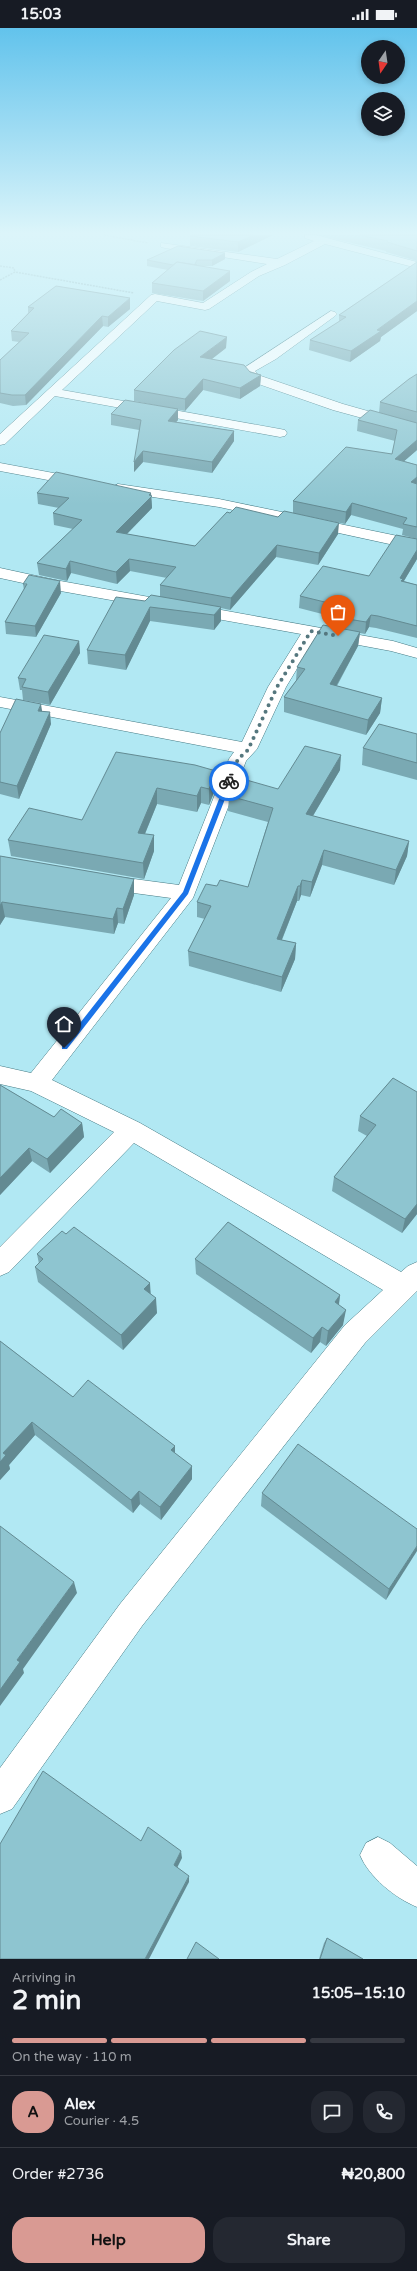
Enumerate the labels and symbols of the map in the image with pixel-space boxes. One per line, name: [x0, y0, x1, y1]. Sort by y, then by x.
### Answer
north arrow: [361, 40, 405, 84]
pin: [321, 595, 355, 636]
courier: [209, 761, 249, 801]
pin: [47, 1007, 81, 1048]

